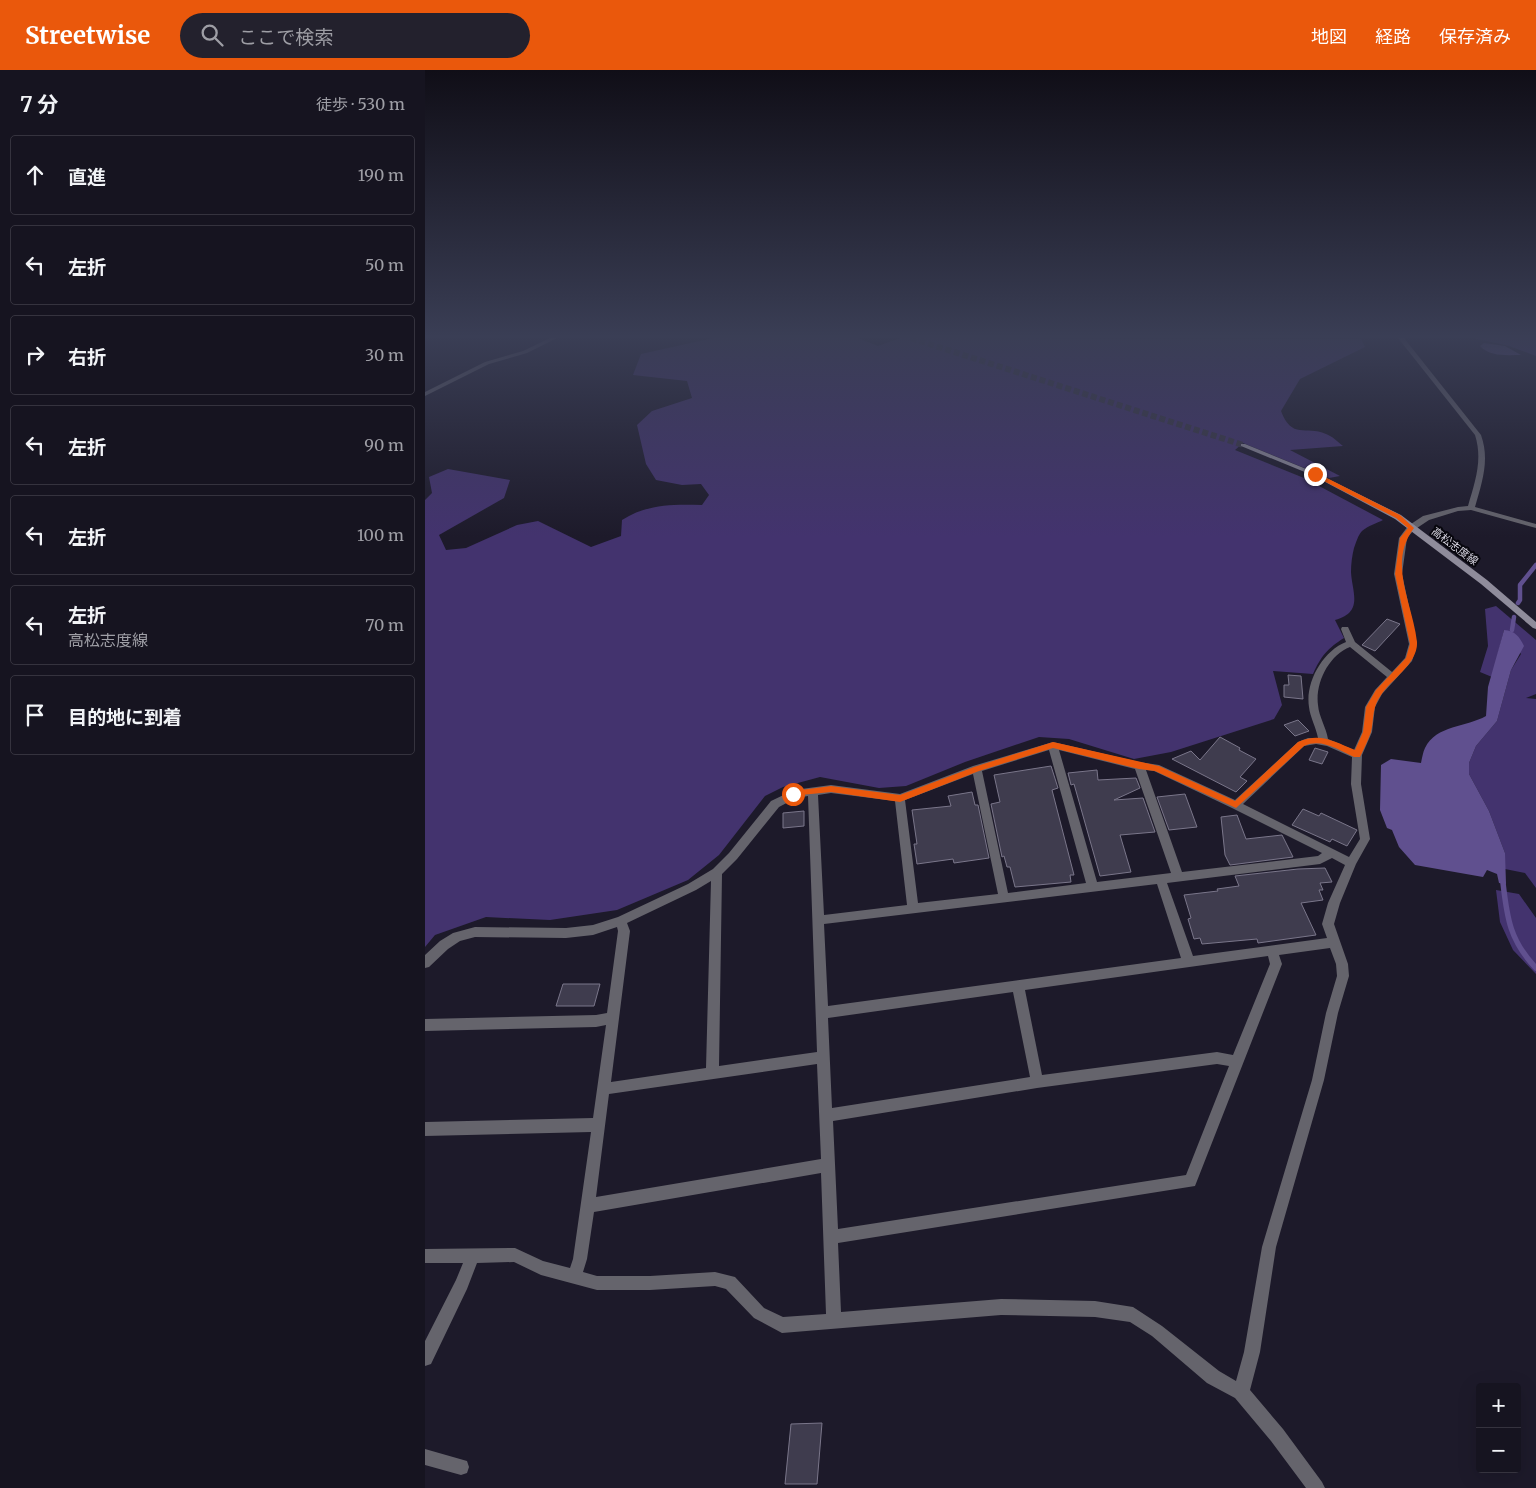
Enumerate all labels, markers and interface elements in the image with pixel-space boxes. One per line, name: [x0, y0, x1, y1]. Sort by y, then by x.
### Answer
search box: [180, 13, 530, 58]
text: Streetwise: [25, 20, 150, 51]
icon: search: [198, 21, 226, 49]
text: ここで検索: [238, 25, 333, 49]
text: 地図: [1311, 25, 1347, 48]
text: 経路: [1375, 25, 1411, 48]
text: 保存済み: [1439, 25, 1511, 48]
text: 7 分: [20, 91, 59, 118]
text: 徒歩 · 530 m: [316, 94, 405, 114]
icon: ahead: [21, 161, 49, 189]
text: 直進: [68, 165, 106, 189]
text: 190 m: [358, 165, 404, 185]
icon: left: [21, 251, 49, 279]
text: 左折: [68, 255, 106, 279]
text: 50 m: [365, 255, 404, 275]
icon: right: [21, 341, 49, 369]
text: 右折: [68, 345, 106, 369]
text: 30 m: [365, 345, 404, 365]
icon: left: [21, 431, 49, 459]
text: 左折: [68, 435, 106, 459]
text: 90 m: [364, 435, 404, 455]
route end: [1304, 463, 1327, 486]
icon: left: [21, 521, 49, 549]
street label: 高松志度線: [1429, 524, 1481, 568]
text: 左折: [68, 525, 106, 549]
text: 100 m: [357, 525, 404, 545]
text: 左折: [68, 603, 106, 627]
icon: left: [21, 611, 49, 639]
text: 70 m: [365, 615, 404, 635]
text: 高松志度線: [68, 630, 148, 650]
icon: arrive: [21, 701, 49, 729]
text: 目的地に到着: [68, 705, 182, 729]
route start: [782, 783, 805, 806]
map controls: [1476, 1383, 1521, 1473]
button: +: [1476, 1383, 1521, 1428]
button: −: [1476, 1428, 1521, 1473]

